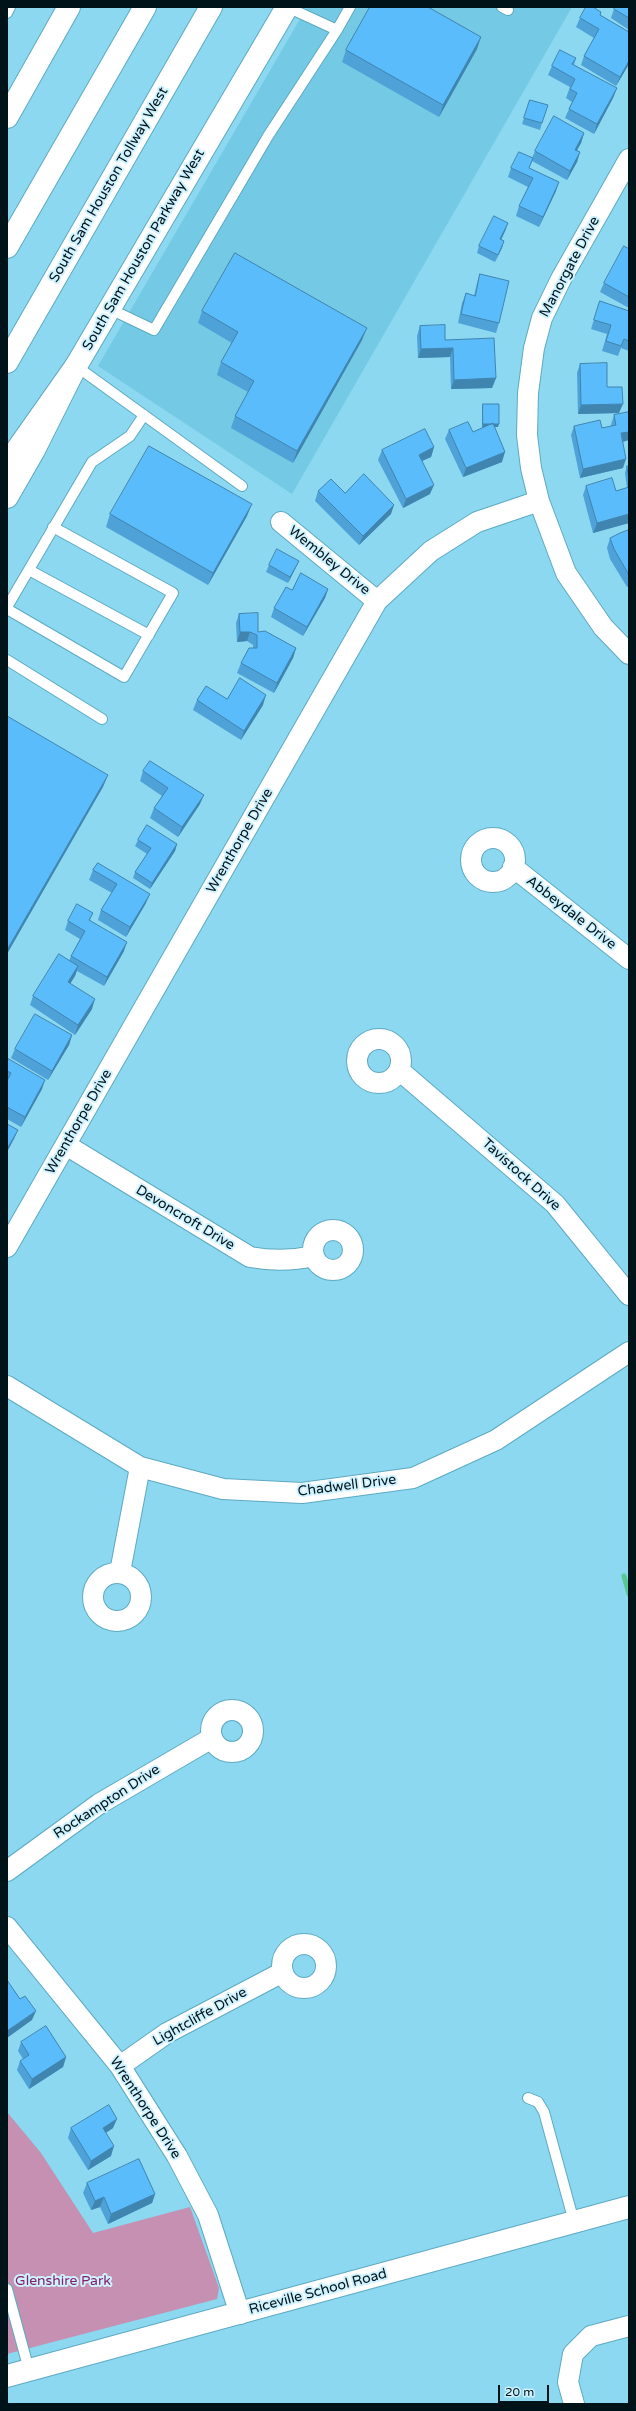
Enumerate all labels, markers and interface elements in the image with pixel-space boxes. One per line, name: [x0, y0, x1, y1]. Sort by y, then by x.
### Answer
street label: South Sam Houston Tollway West: [46, 84, 172, 286]
street label: South Sam Houston Parkway West: [79, 146, 209, 354]
street label: Manorgate Drive: [536, 214, 604, 320]
street label: Wembley Drive: [285, 523, 373, 599]
street label: Wrenthorpe Drive: [203, 786, 277, 896]
street label: Abbeydale Drive: [523, 873, 619, 953]
street label: Wrenthorpe Drive: [42, 1067, 116, 1177]
street label: Tavistock Drive: [478, 1135, 564, 1215]
street label: Devoncroft Drive: [133, 1182, 237, 1254]
street label: Chadwell Drive: [297, 1472, 397, 1500]
street label: Rockampton Drive: [51, 1761, 163, 1843]
street label: Lightcliffe Drive: [150, 1984, 250, 2050]
street label: Wrenthorpe Drive: [106, 2054, 184, 2162]
street label: Riceville School Road: [247, 2265, 389, 2319]
park label: Glenshire Park: [15, 2273, 111, 2289]
scale bar: [500, 2377, 551, 2403]
text: 20 m: [505, 2385, 534, 2399]

